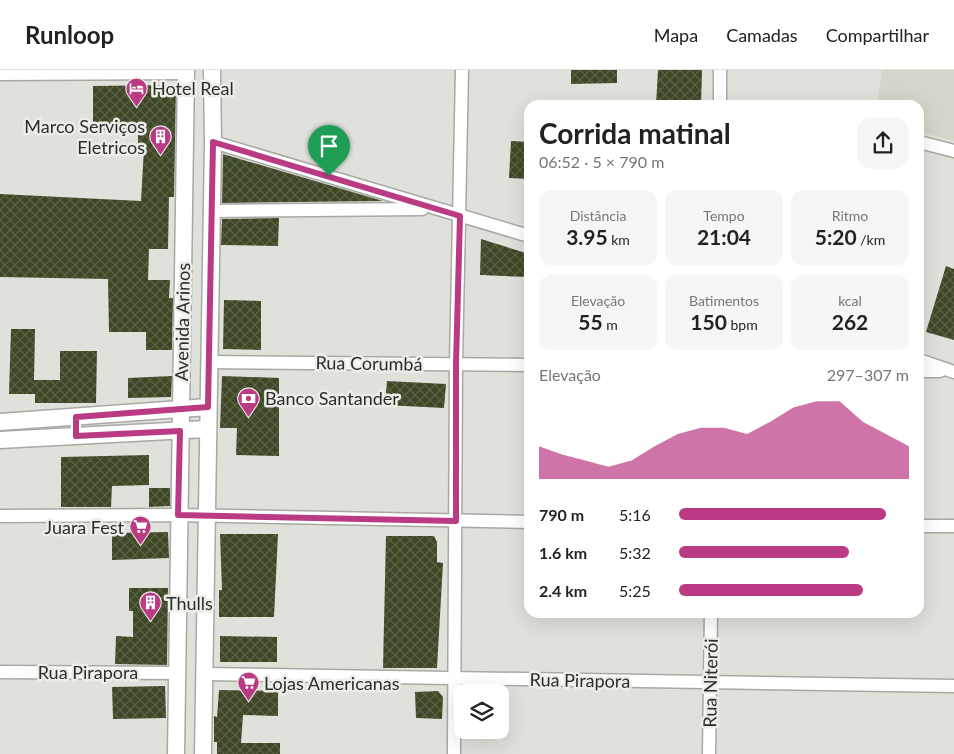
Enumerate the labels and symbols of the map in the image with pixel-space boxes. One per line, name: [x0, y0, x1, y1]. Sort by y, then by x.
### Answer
hotel icon: Hotel Real: [124, 76, 148, 107]
place label: Hotel Real: [152, 77, 234, 99]
place label: Marco Serviços Eletricos: [24, 115, 145, 158]
building icon: Marco Serviços Eletricos: [149, 124, 173, 155]
pin: [308, 125, 350, 176]
street label: Avenida Arinos: [170, 262, 194, 381]
street label: Rua Corumbá: [315, 351, 423, 375]
bank icon: Banco Santander: [237, 386, 261, 417]
place label: Banco Santander: [265, 387, 399, 409]
supermarket icon: Juara Fest: [128, 515, 152, 546]
place label: Juara Fest: [45, 516, 125, 538]
building icon: Thulls: [138, 591, 162, 622]
place label: Thulls: [166, 592, 213, 614]
street label: Rua Niterói: [698, 638, 722, 728]
street label: Rua Pirapora: [38, 661, 138, 683]
street label: Rua Pirapora: [530, 668, 630, 692]
supermarket icon: Lojas Americanas: [236, 671, 260, 702]
place label: Lojas Americanas: [264, 672, 400, 694]

